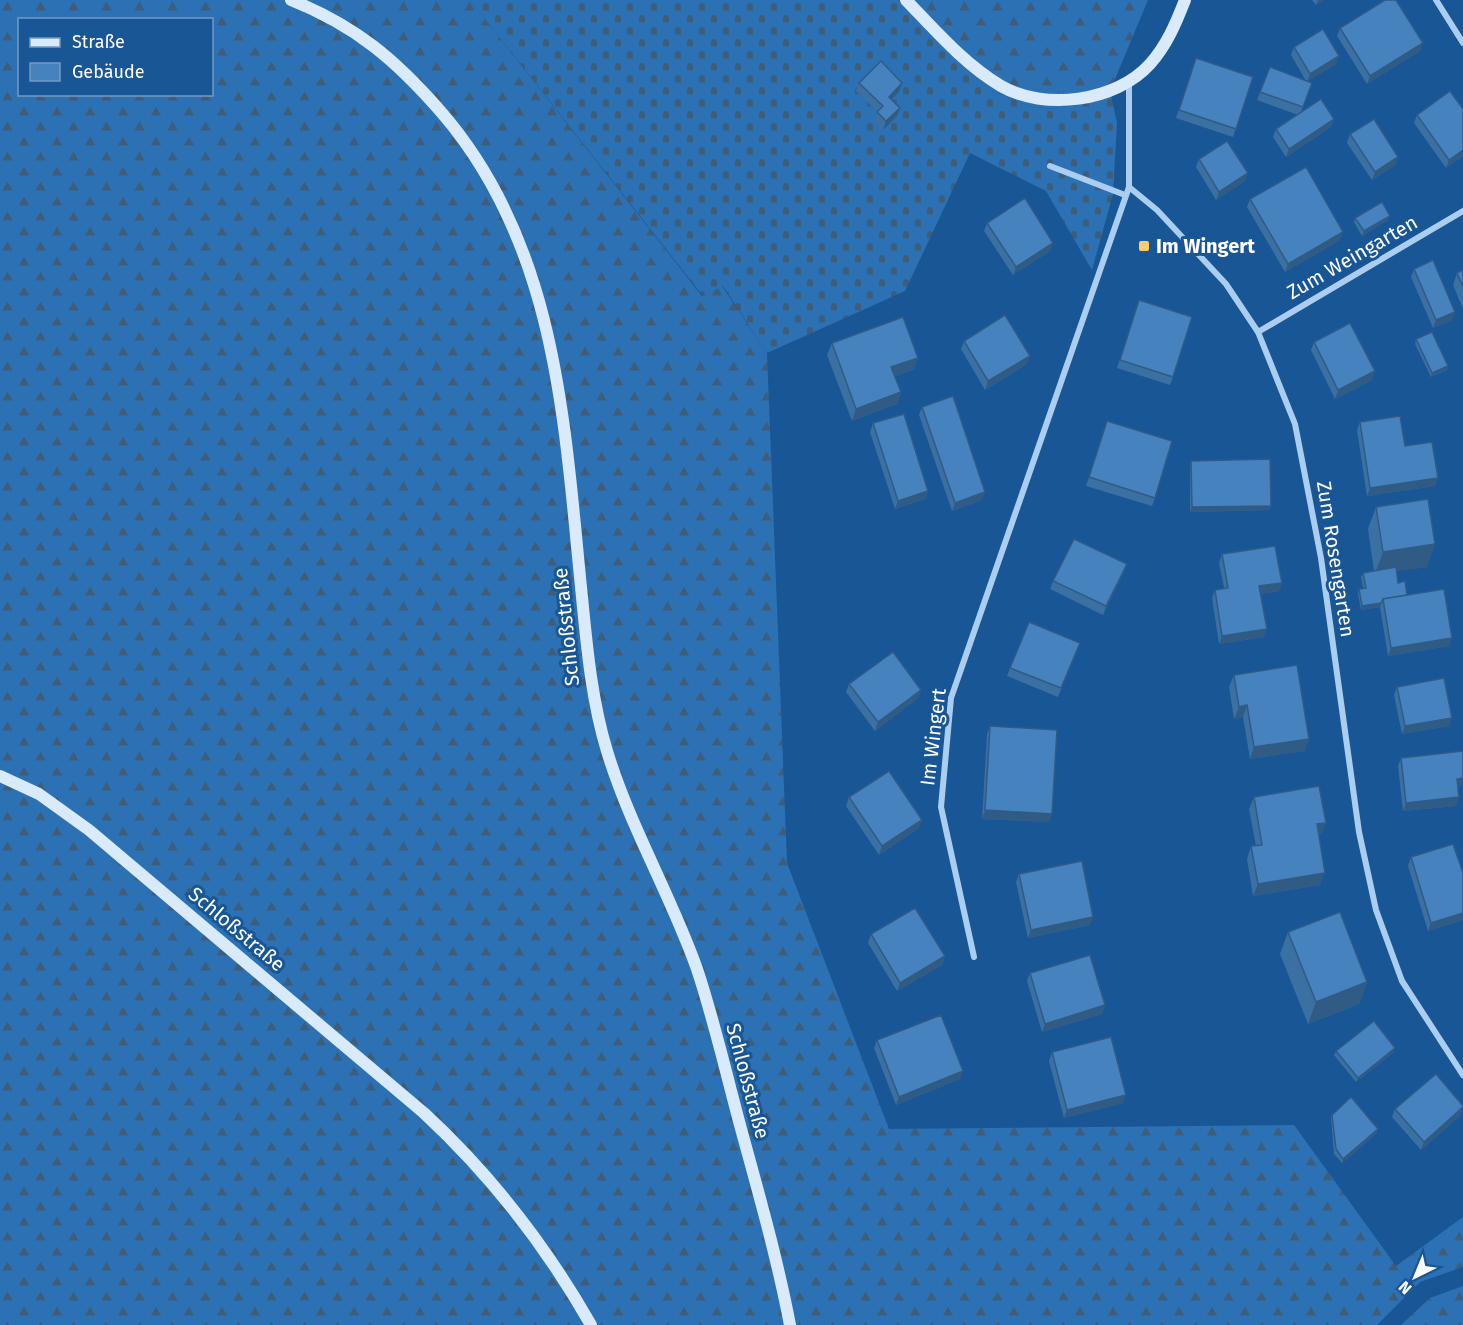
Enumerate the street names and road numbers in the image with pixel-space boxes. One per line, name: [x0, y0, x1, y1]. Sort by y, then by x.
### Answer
street label: Zum Weingarten: [1282, 210, 1422, 304]
street label: Zum Rosengarten: [1312, 479, 1360, 639]
street label: Schloßstraße: [548, 567, 584, 687]
street label: Im Wingert: [915, 686, 951, 787]
street label: Schloßstraße: [184, 882, 290, 976]
street label: Schloßstraße: [721, 1021, 775, 1141]

